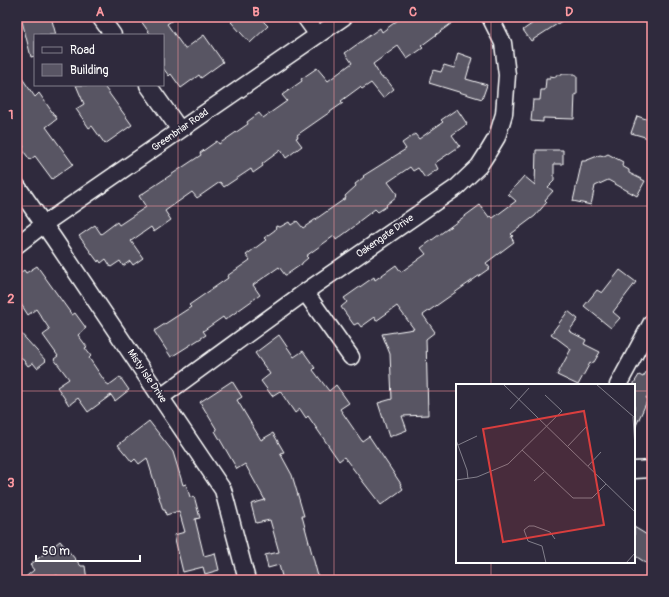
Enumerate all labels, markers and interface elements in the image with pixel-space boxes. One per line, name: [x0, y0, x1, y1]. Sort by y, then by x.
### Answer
text: A: [96, 4, 105, 20]
text: B: [252, 4, 260, 20]
text: C: [409, 4, 417, 20]
text: D: [565, 4, 573, 20]
legend: [34, 34, 164, 86]
text: Road: [70, 43, 95, 58]
text: Building: [70, 63, 109, 78]
street label: Greenbriar Road: [149, 106, 211, 154]
text: 1: [8, 107, 14, 123]
street label: Oakengate Drive: [354, 212, 416, 260]
text: 2: [7, 291, 15, 307]
street label: Misty Isle Drive: [125, 347, 169, 405]
inset map: [456, 384, 635, 563]
text: 3: [7, 475, 15, 491]
scale bar: [36, 537, 140, 563]
text: 50 m: [42, 544, 70, 559]

